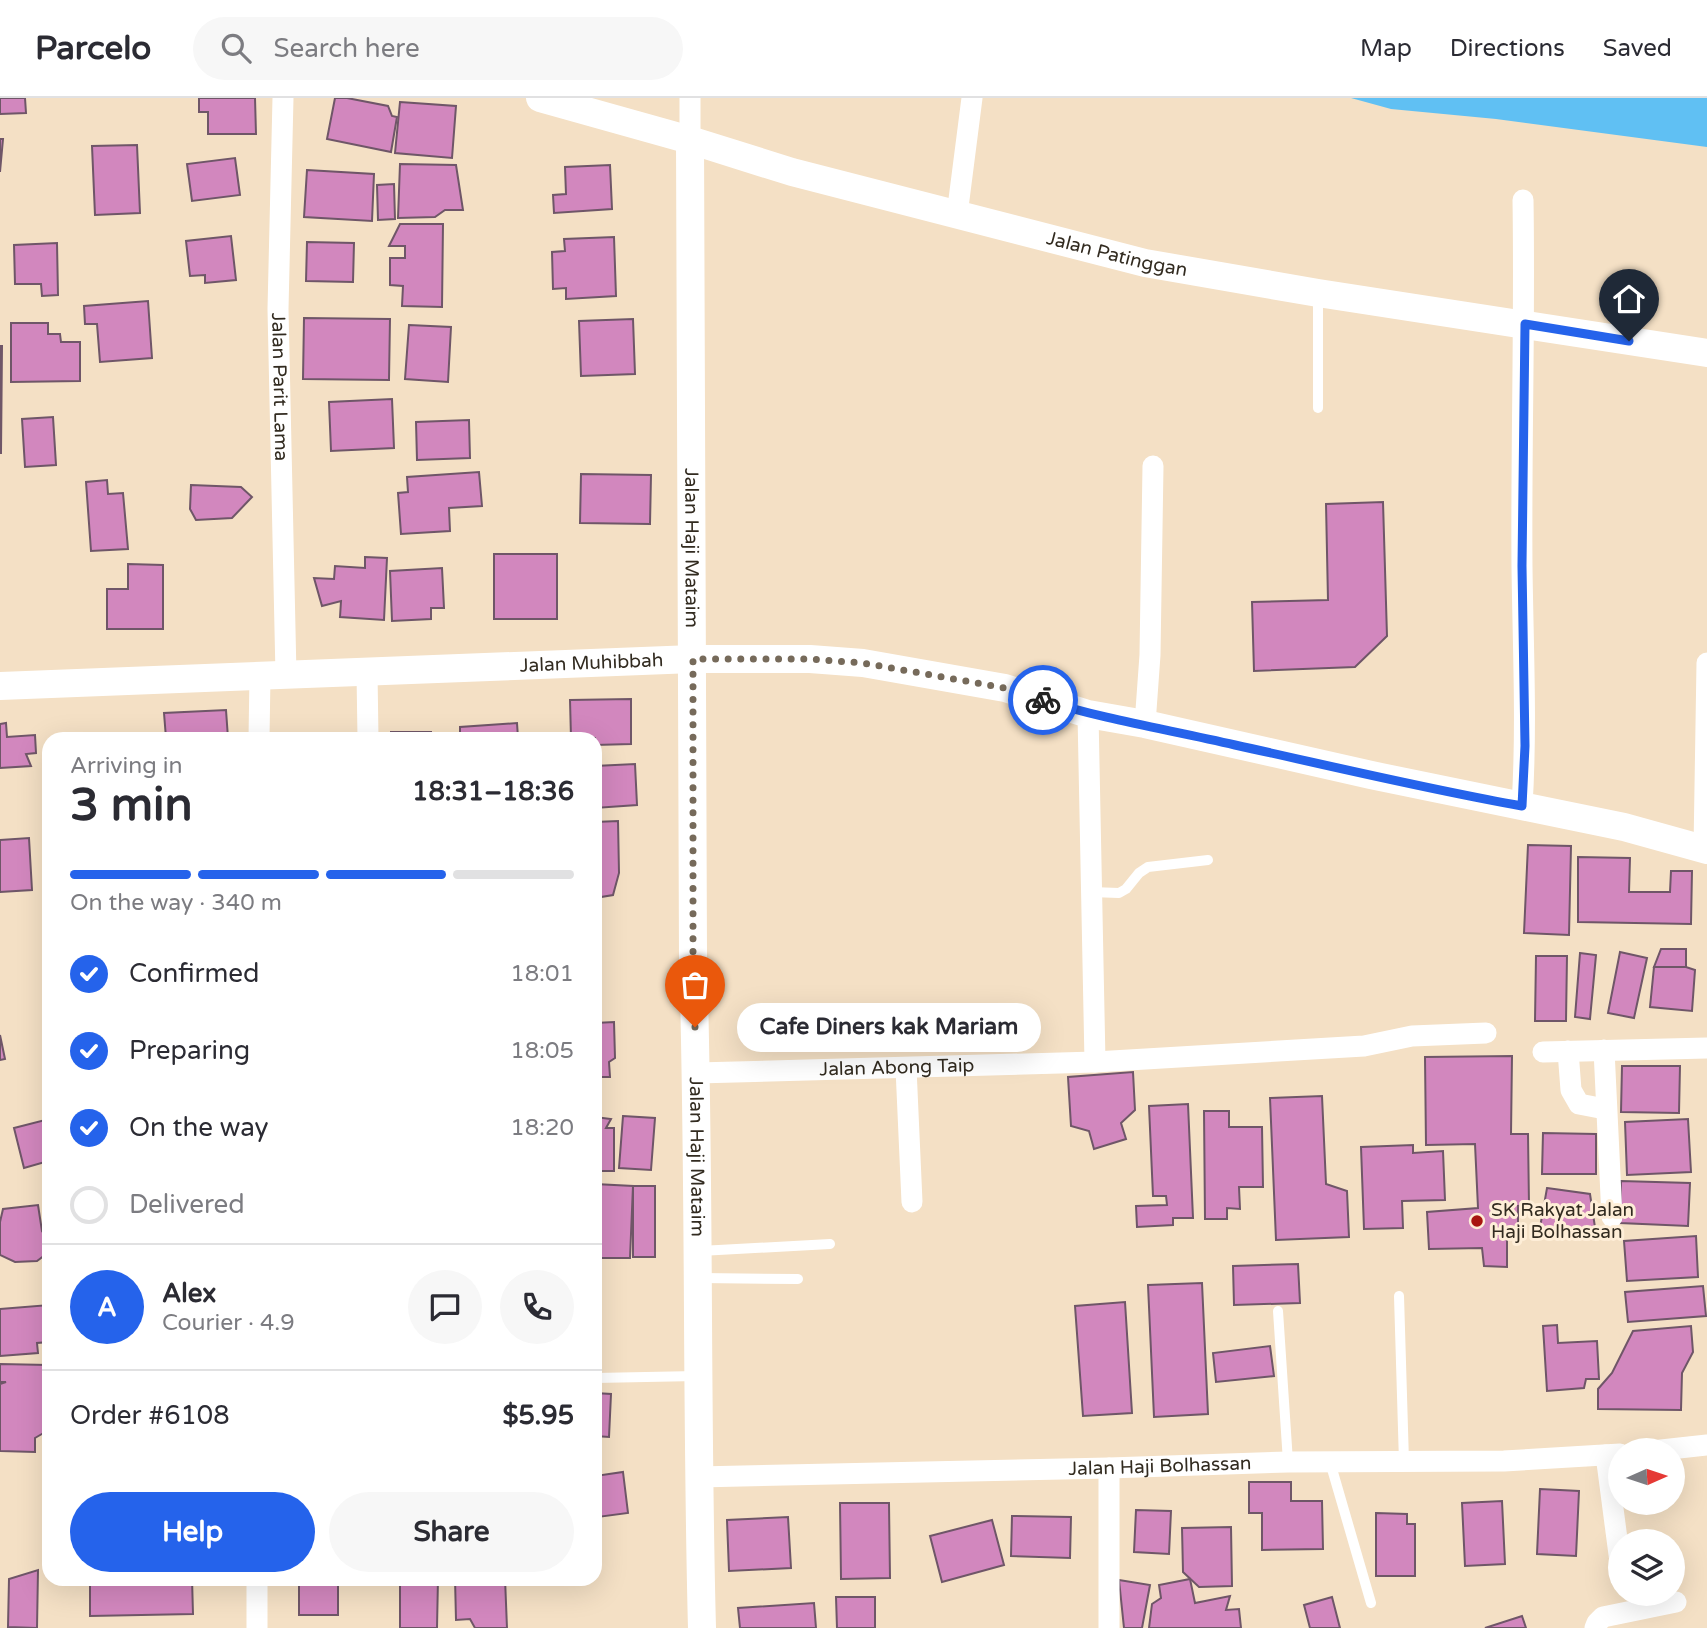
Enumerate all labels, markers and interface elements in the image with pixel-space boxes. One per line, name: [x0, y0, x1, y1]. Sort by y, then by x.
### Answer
search box: [193, 17, 683, 80]
text: Parcelo: [35, 29, 151, 68]
icon: search: [217, 29, 255, 67]
text: Search here: [273, 33, 420, 64]
text: Map: [1360, 34, 1412, 63]
text: Directions: [1450, 34, 1565, 63]
text: Saved: [1603, 34, 1672, 63]
street label: Jalan Patinggan: [1044, 227, 1189, 281]
pin: [1599, 269, 1659, 341]
icon: home: [1610, 280, 1648, 318]
street label: Jalan Parit Lama: [267, 312, 292, 461]
street label: Jalan Haji Mataim: [680, 468, 703, 628]
street label: Jalan Muhibbah: [519, 649, 664, 677]
courier: [1008, 665, 1078, 735]
icon: bike: [1024, 681, 1062, 719]
text: Arriving in: [70, 752, 183, 780]
text: 18:31–18:36: [412, 776, 574, 807]
text: 3 min: [70, 778, 193, 833]
text: On the way · 340 m: [70, 889, 282, 917]
icon: check: [70, 955, 108, 993]
pin: [665, 955, 725, 1027]
text: Confirmed: [129, 958, 259, 989]
text: 18:01: [510, 960, 574, 988]
icon: bag: [676, 966, 714, 1004]
callout: Cafe Diners kak Mariam: [737, 1002, 1042, 1052]
text: Cafe Diners kak Mariam: [760, 1013, 1018, 1041]
icon: check: [70, 1032, 108, 1070]
text: Preparing: [129, 1035, 250, 1066]
text: 18:05: [510, 1037, 574, 1065]
street label: Jalan Abong Taip: [819, 1054, 975, 1081]
street label: Jalan Haji Mataim: [685, 1077, 709, 1237]
icon: check: [70, 1109, 108, 1147]
text: On the way: [129, 1112, 269, 1143]
text: 18:20: [510, 1114, 574, 1142]
text: Delivered: [129, 1189, 245, 1220]
place label: SK Rakyat Jalan Haji Bolhassan: [1491, 1199, 1634, 1243]
marker: SK Rakyat Jalan Haji Bolhassan: [1469, 1213, 1485, 1229]
button: chat: [408, 1270, 482, 1344]
button: phone: [500, 1270, 574, 1344]
text: Alex: [162, 1278, 216, 1309]
text: A: [97, 1292, 117, 1323]
text: Courier · 4.9: [162, 1309, 295, 1337]
text: Order #6108: [70, 1400, 230, 1431]
text: $5.95: [502, 1400, 574, 1431]
north arrow: [1608, 1438, 1685, 1516]
map controls: [1608, 1438, 1685, 1606]
street label: Jalan Haji Bolhassan: [1068, 1452, 1252, 1480]
button: Help: [70, 1492, 315, 1572]
button: Share: [329, 1492, 574, 1572]
button: layers: [1608, 1529, 1685, 1606]

